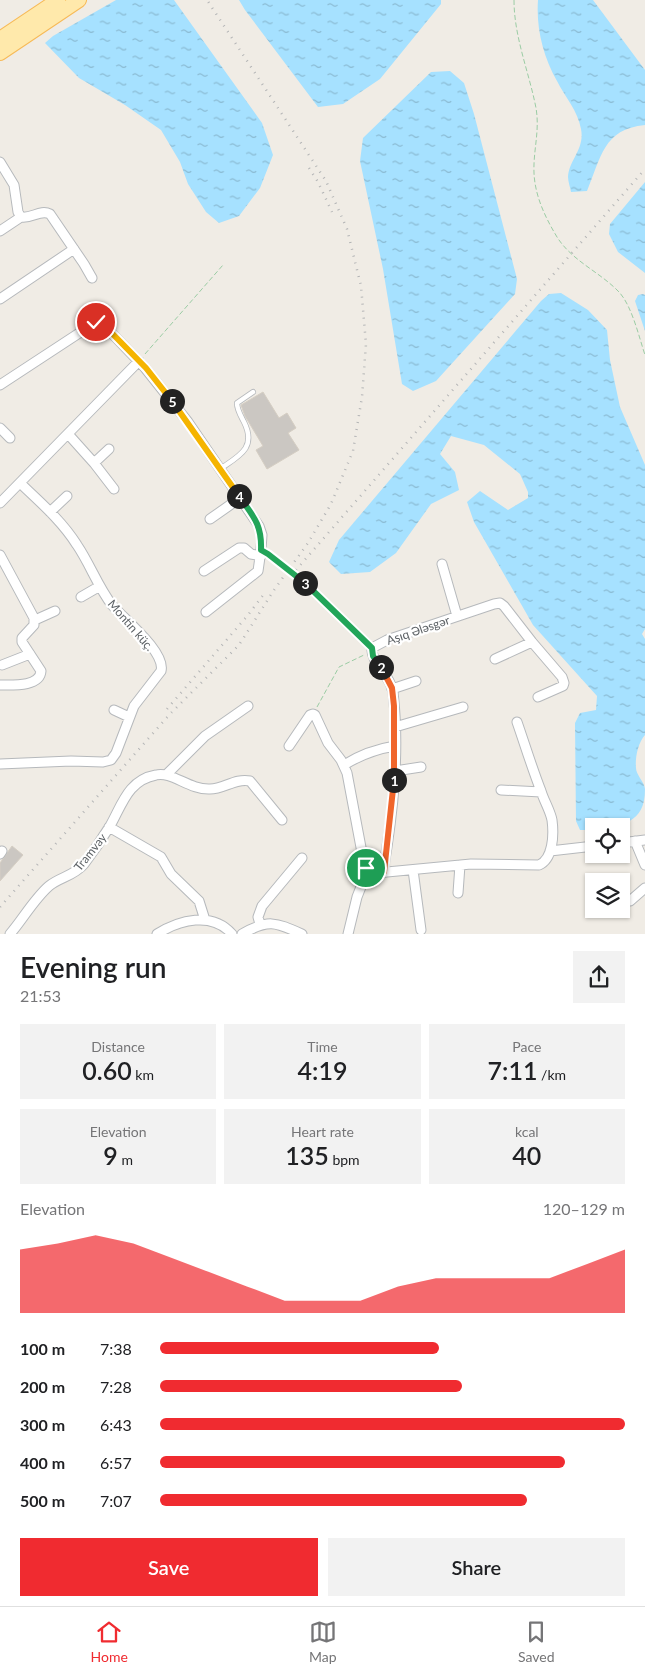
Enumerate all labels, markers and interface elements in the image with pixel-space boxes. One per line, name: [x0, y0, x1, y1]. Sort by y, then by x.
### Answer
pin: [75, 301, 117, 343]
icon: check: [82, 308, 110, 336]
pin: 5: [160, 388, 184, 414]
text: 5: [168, 393, 177, 410]
pin: 4: [226, 484, 252, 508]
text: 4: [235, 488, 244, 505]
pin: 3: [292, 570, 318, 596]
text: 3: [301, 575, 310, 592]
street label: Montin küç.: [105, 596, 157, 654]
street label: Aşıq Ələsgər: [384, 612, 452, 648]
pin: 2: [368, 654, 394, 680]
text: 2: [377, 659, 386, 676]
pin: 1: [382, 768, 406, 792]
text: 1: [390, 772, 399, 789]
map controls: [585, 818, 630, 918]
button: locate: [585, 818, 630, 863]
street label: Tramvay: [71, 829, 110, 874]
pin: [345, 847, 387, 889]
icon: arrive: [352, 854, 380, 882]
button: layers: [585, 873, 630, 918]
text: Evening run: [20, 950, 166, 984]
button: share: [573, 951, 625, 1003]
text: 21:53: [20, 986, 61, 1005]
text: Distance: [91, 1038, 145, 1055]
text: Time: [307, 1038, 338, 1055]
text: Pace: [512, 1038, 541, 1055]
text: 0.60: [82, 1055, 132, 1085]
text: 4:19: [298, 1055, 347, 1085]
text: 7:11: [488, 1055, 537, 1085]
text: km: [132, 1066, 154, 1083]
text: /km: [537, 1066, 566, 1083]
text: Elevation: [90, 1123, 147, 1140]
text: Heart rate: [291, 1123, 354, 1140]
text: kcal: [515, 1123, 539, 1140]
text: 9: [103, 1140, 118, 1170]
text: 135: [285, 1140, 329, 1170]
text: 40: [512, 1140, 541, 1170]
text: m: [118, 1151, 133, 1168]
text: bpm: [329, 1151, 360, 1168]
text: Elevation: [20, 1199, 85, 1218]
text: 120–129 m: [543, 1199, 625, 1218]
text: 100 m: [20, 1339, 65, 1358]
text: 7:38: [100, 1339, 132, 1358]
text: 200 m: [20, 1377, 65, 1396]
text: 7:28: [100, 1377, 132, 1396]
text: 300 m: [20, 1415, 65, 1434]
text: 6:43: [100, 1415, 132, 1434]
text: 400 m: [20, 1453, 65, 1472]
text: 6:57: [100, 1453, 132, 1472]
text: 500 m: [20, 1491, 65, 1510]
text: 7:07: [100, 1491, 132, 1510]
button: Save: [20, 1538, 318, 1596]
button: Share: [328, 1538, 625, 1596]
tab: Home: [91, 1618, 128, 1665]
tab: Map: [309, 1618, 337, 1665]
tab: Saved: [518, 1618, 554, 1665]

